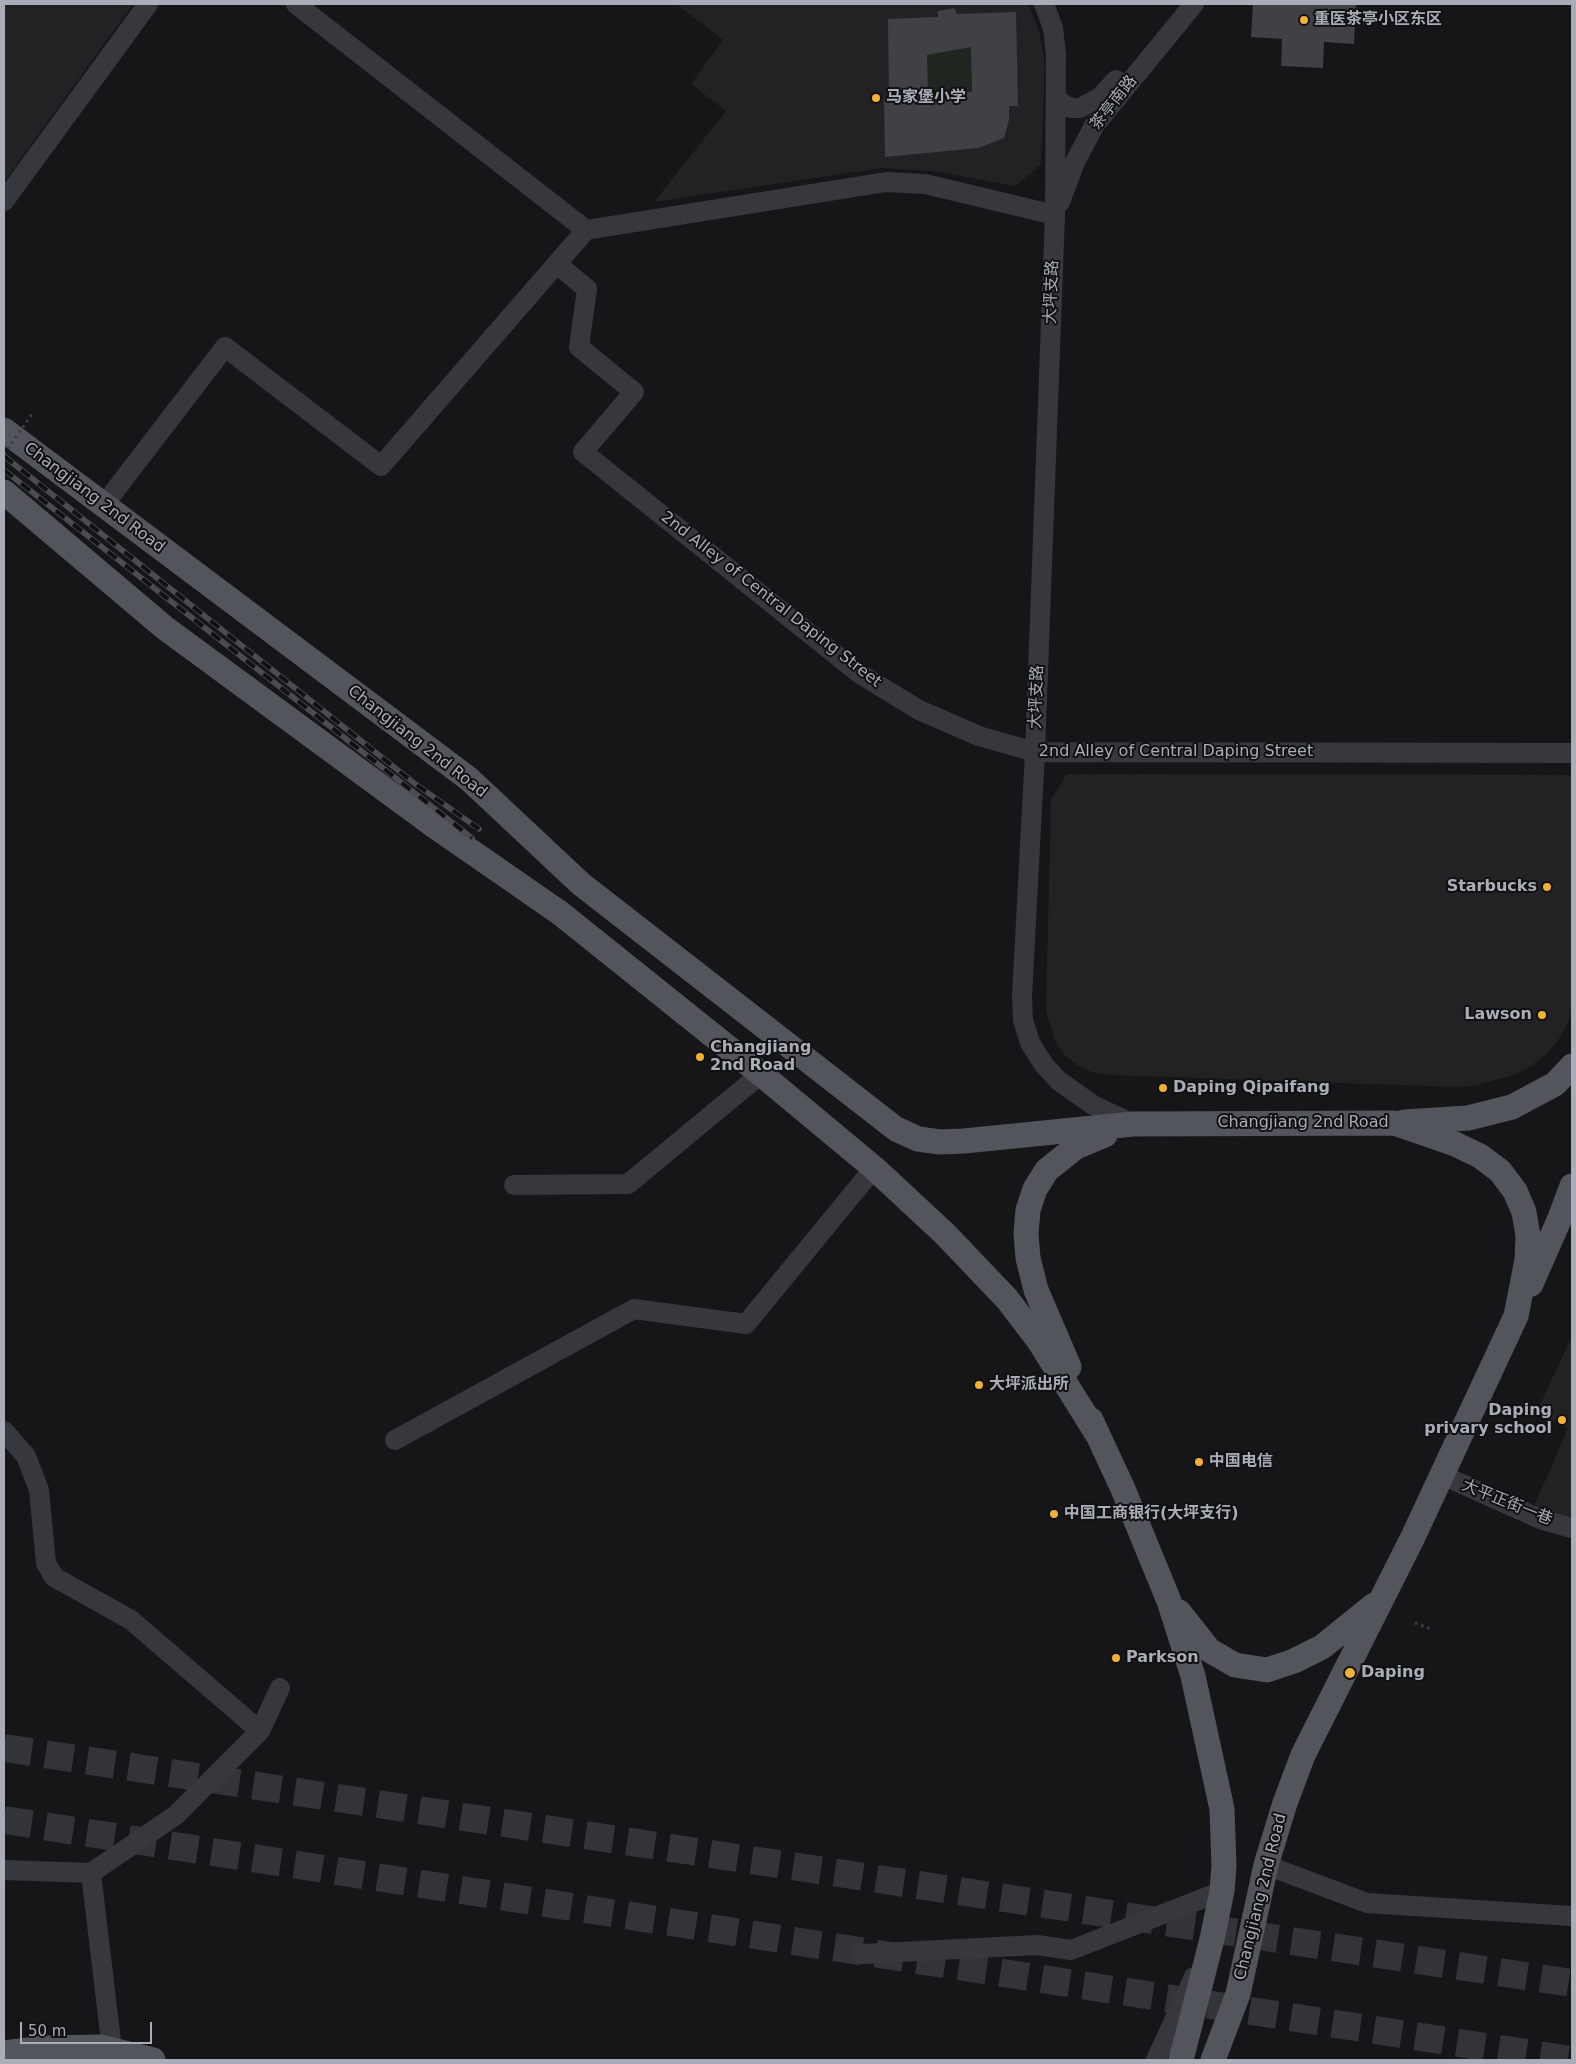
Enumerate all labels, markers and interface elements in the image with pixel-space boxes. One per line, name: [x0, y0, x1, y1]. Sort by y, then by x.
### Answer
place label: 重医茶亭小区东区: [1314, 10, 1442, 30]
marker: 重医茶亭小区东区: [1298, 14, 1310, 26]
street label: 茶亭南路: [1087, 72, 1141, 134]
place label: 马家堡小学: [886, 88, 966, 108]
marker: 马家堡小学: [870, 92, 882, 104]
street label: 大坪支路: [1041, 260, 1063, 324]
street label: Changjiang 2nd Road: [20, 439, 168, 557]
street label: 2nd Alley of Central Daping Street: [657, 508, 885, 692]
street label: 大坪支路: [1026, 665, 1048, 729]
street label: Changjiang 2nd Road: [344, 682, 490, 802]
street label: 2nd Alley of Central Daping Street: [1039, 742, 1313, 762]
place label: Starbucks: [1447, 877, 1537, 897]
marker: Starbucks: [1541, 881, 1553, 893]
place label: Lawson: [1464, 1005, 1532, 1025]
marker: Lawson: [1536, 1009, 1548, 1021]
place label: Changjiang 2nd Road: [710, 1038, 811, 1076]
marker: Changjiang 2nd Road: [694, 1051, 706, 1063]
place label: Daping Qipaifang: [1173, 1078, 1330, 1098]
marker: Daping Qipaifang: [1157, 1082, 1169, 1094]
street label: Changjiang 2nd Road: [1217, 1113, 1389, 1133]
place label: 大坪派出所: [989, 1375, 1069, 1395]
marker: 大坪派出所: [973, 1379, 985, 1391]
place label: Daping privary school: [1424, 1401, 1552, 1439]
marker: Daping privary school: [1556, 1414, 1568, 1426]
place label: 中国电信: [1209, 1452, 1273, 1472]
marker: 中国电信: [1193, 1456, 1205, 1468]
street label: 大平正街一巷: [1459, 1476, 1555, 1530]
place label: 中国工商银行(大坪支行): [1064, 1504, 1239, 1524]
marker: 中国工商银行(大坪支行): [1048, 1508, 1060, 1520]
place label: Parkson: [1126, 1648, 1199, 1668]
marker: Parkson: [1110, 1652, 1122, 1664]
place label: Daping: [1361, 1663, 1425, 1683]
marker: Daping: [1343, 1666, 1357, 1680]
street label: Changjiang 2nd Road: [1231, 1812, 1291, 1982]
scale bar: [22, 2012, 155, 2044]
text: 50 m: [28, 2022, 66, 2040]

